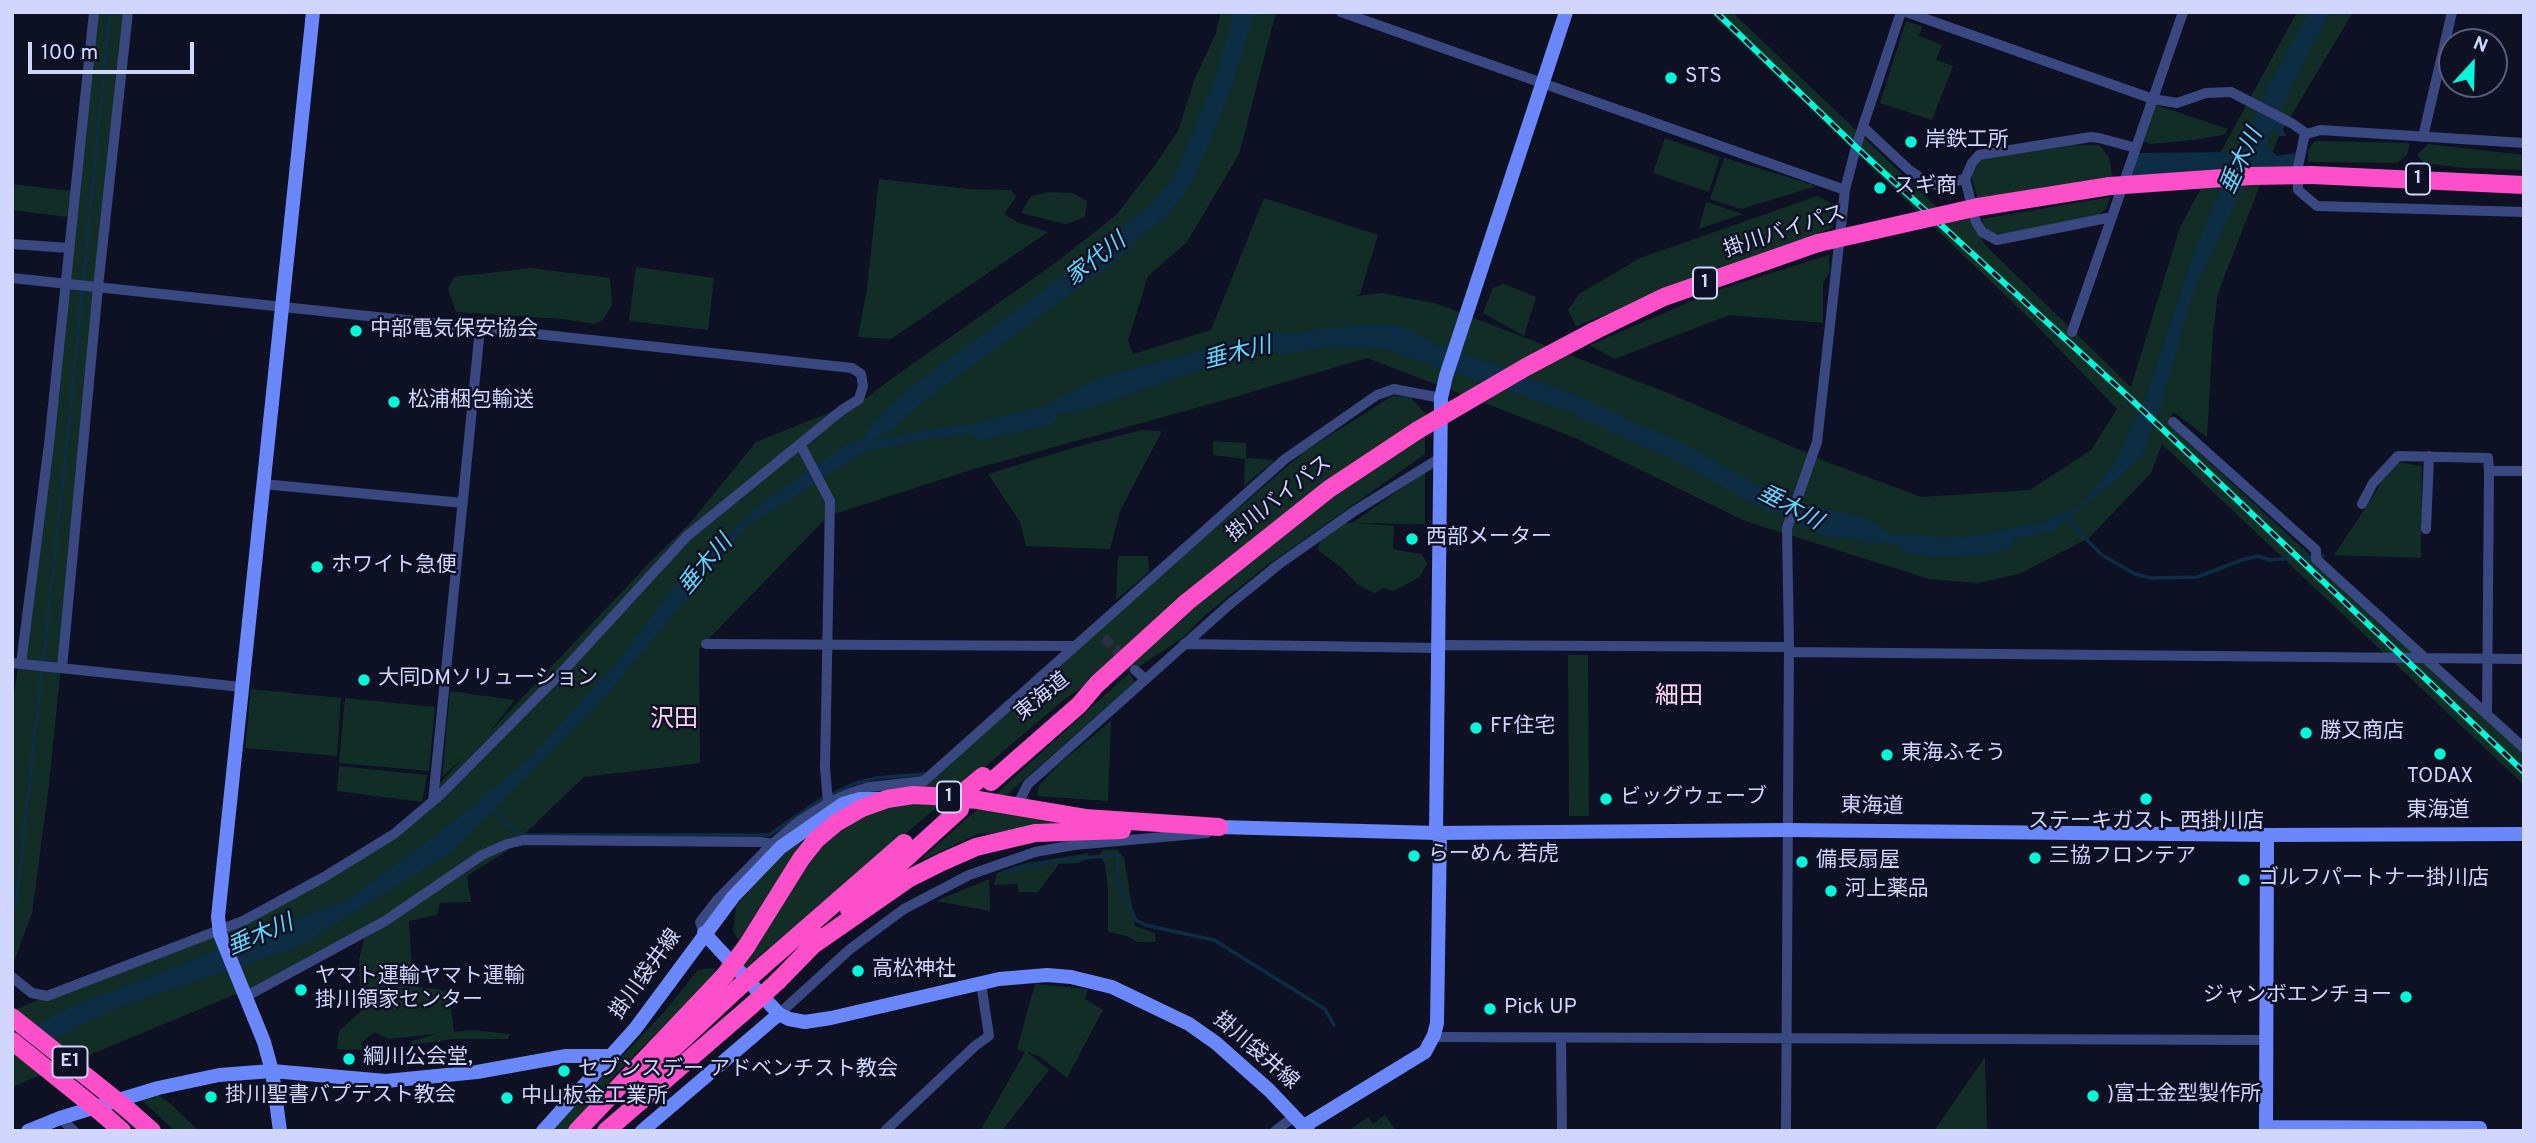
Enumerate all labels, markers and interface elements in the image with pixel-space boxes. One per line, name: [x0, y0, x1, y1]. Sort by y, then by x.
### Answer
scale bar: [32, 28, 198, 72]
north arrow: [2438, 28, 2508, 98]
text: N: [2469, 32, 2491, 59]
text: 100 m: [41, 40, 98, 67]
place label: STS: [1685, 65, 1722, 91]
marker: STS: [1663, 70, 1679, 86]
water label: 垂木川: [2216, 125, 2270, 199]
place label: 岸鉄工所: [1925, 129, 2009, 155]
marker: 岸鉄工所: [1903, 134, 1919, 150]
road number: 1: [2406, 164, 2430, 195]
place label: スギ商: [1894, 175, 1957, 201]
marker: スギ商: [1872, 180, 1888, 196]
street label: 掛川バイパス: [1721, 202, 1849, 264]
water label: 家代川: [1061, 229, 1133, 293]
road number: 1: [1693, 268, 1717, 298]
place label: 中部電気保安協会: [370, 318, 538, 344]
marker: 中部電気保安協会: [348, 323, 364, 339]
water label: 垂木川: [1201, 333, 1275, 377]
place label: 松浦梱包輸送: [408, 389, 534, 415]
marker: 松浦梱包輸送: [386, 394, 402, 410]
street label: 掛川バイパス: [1223, 451, 1337, 549]
water label: 垂木川: [1752, 481, 1826, 537]
place label: 西部メーター: [1426, 526, 1552, 552]
water label: 垂木川: [674, 531, 740, 601]
marker: 西部メーター: [1404, 531, 1420, 547]
place label: ホワイト急便: [331, 554, 457, 580]
marker: ホワイト急便: [309, 559, 325, 575]
place label: 大同DMソリューション: [378, 667, 598, 693]
street label: 東海道: [1011, 668, 1075, 728]
marker: 大同DMソリューション: [356, 672, 372, 688]
district label: 細田: [1655, 684, 1703, 712]
district label: 沢田: [650, 707, 698, 735]
place label: FF住宅: [1490, 715, 1556, 741]
marker: FF住宅: [1468, 720, 1484, 736]
place label: 勝又商店: [2320, 720, 2404, 746]
marker: 勝又商店: [2298, 725, 2314, 741]
place label: 東海ふそう: [1901, 742, 2006, 768]
marker: TODAX: [2432, 746, 2448, 762]
marker: 東海ふそう: [1879, 747, 1895, 763]
place label: TODAX: [2407, 765, 2473, 791]
road number: 1: [937, 782, 961, 812]
place label: ビッグウェーブ: [1620, 786, 1767, 812]
marker: ビッグウェーブ: [1598, 791, 1614, 807]
marker: ステーキガスト 西掛川店: [2138, 791, 2154, 807]
street label: 東海道: [1840, 795, 1904, 821]
street label: 東海道: [2407, 799, 2469, 825]
place label: ステーキガスト 西掛川店: [2028, 810, 2264, 836]
place label: らーめん 若虎: [1428, 843, 1559, 869]
place label: 三協フロンテア: [2049, 845, 2196, 871]
marker: らーめん 若虎: [1406, 848, 1422, 864]
place label: 備長扇屋: [1816, 849, 1900, 875]
marker: 三協フロンテア: [2027, 850, 2043, 866]
marker: 備長扇屋: [1794, 854, 1810, 870]
place label: ゴルフパートナー掛川店: [2258, 867, 2489, 893]
marker: ゴルフパートナー掛川店: [2236, 872, 2252, 888]
place label: 河上薬品: [1845, 878, 1929, 904]
marker: 河上薬品: [1823, 883, 1839, 899]
water label: 垂木川: [224, 911, 298, 963]
street label: 掛川袋井線: [606, 925, 688, 1025]
place label: 高松神社: [872, 958, 956, 984]
marker: 高松神社: [850, 963, 866, 979]
place label: ヤマト運輸ヤマト運輸 掛川領家センター: [315, 965, 525, 1015]
marker: ヤマト運輸ヤマト運輸 掛川領家センター: [293, 982, 309, 998]
place label: ジャンボエンチョー: [2203, 984, 2392, 1010]
marker: ジャンボエンチョー: [2398, 989, 2414, 1005]
place label: Pick UP: [1504, 996, 1577, 1022]
marker: Pick UP: [1482, 1001, 1498, 1017]
street label: 掛川袋井線: [1207, 1008, 1303, 1096]
road number: E1: [52, 1046, 88, 1078]
place label: 綱川公会堂,: [363, 1046, 473, 1072]
marker: 綱川公会堂,: [341, 1051, 357, 1067]
place label: セブンスデー アドベンチスト教会: [578, 1058, 898, 1084]
marker: セブンスデー アドベンチスト教会: [556, 1063, 572, 1079]
place label: )富士金型製作所: [2107, 1083, 2261, 1109]
place label: 掛川聖書バプテスト教会: [225, 1084, 456, 1110]
place label: 中山板金工業所: [521, 1085, 668, 1111]
marker: )富士金型製作所: [2085, 1088, 2101, 1104]
marker: 掛川聖書バプテスト教会: [203, 1089, 219, 1105]
marker: 中山板金工業所: [499, 1090, 515, 1106]

